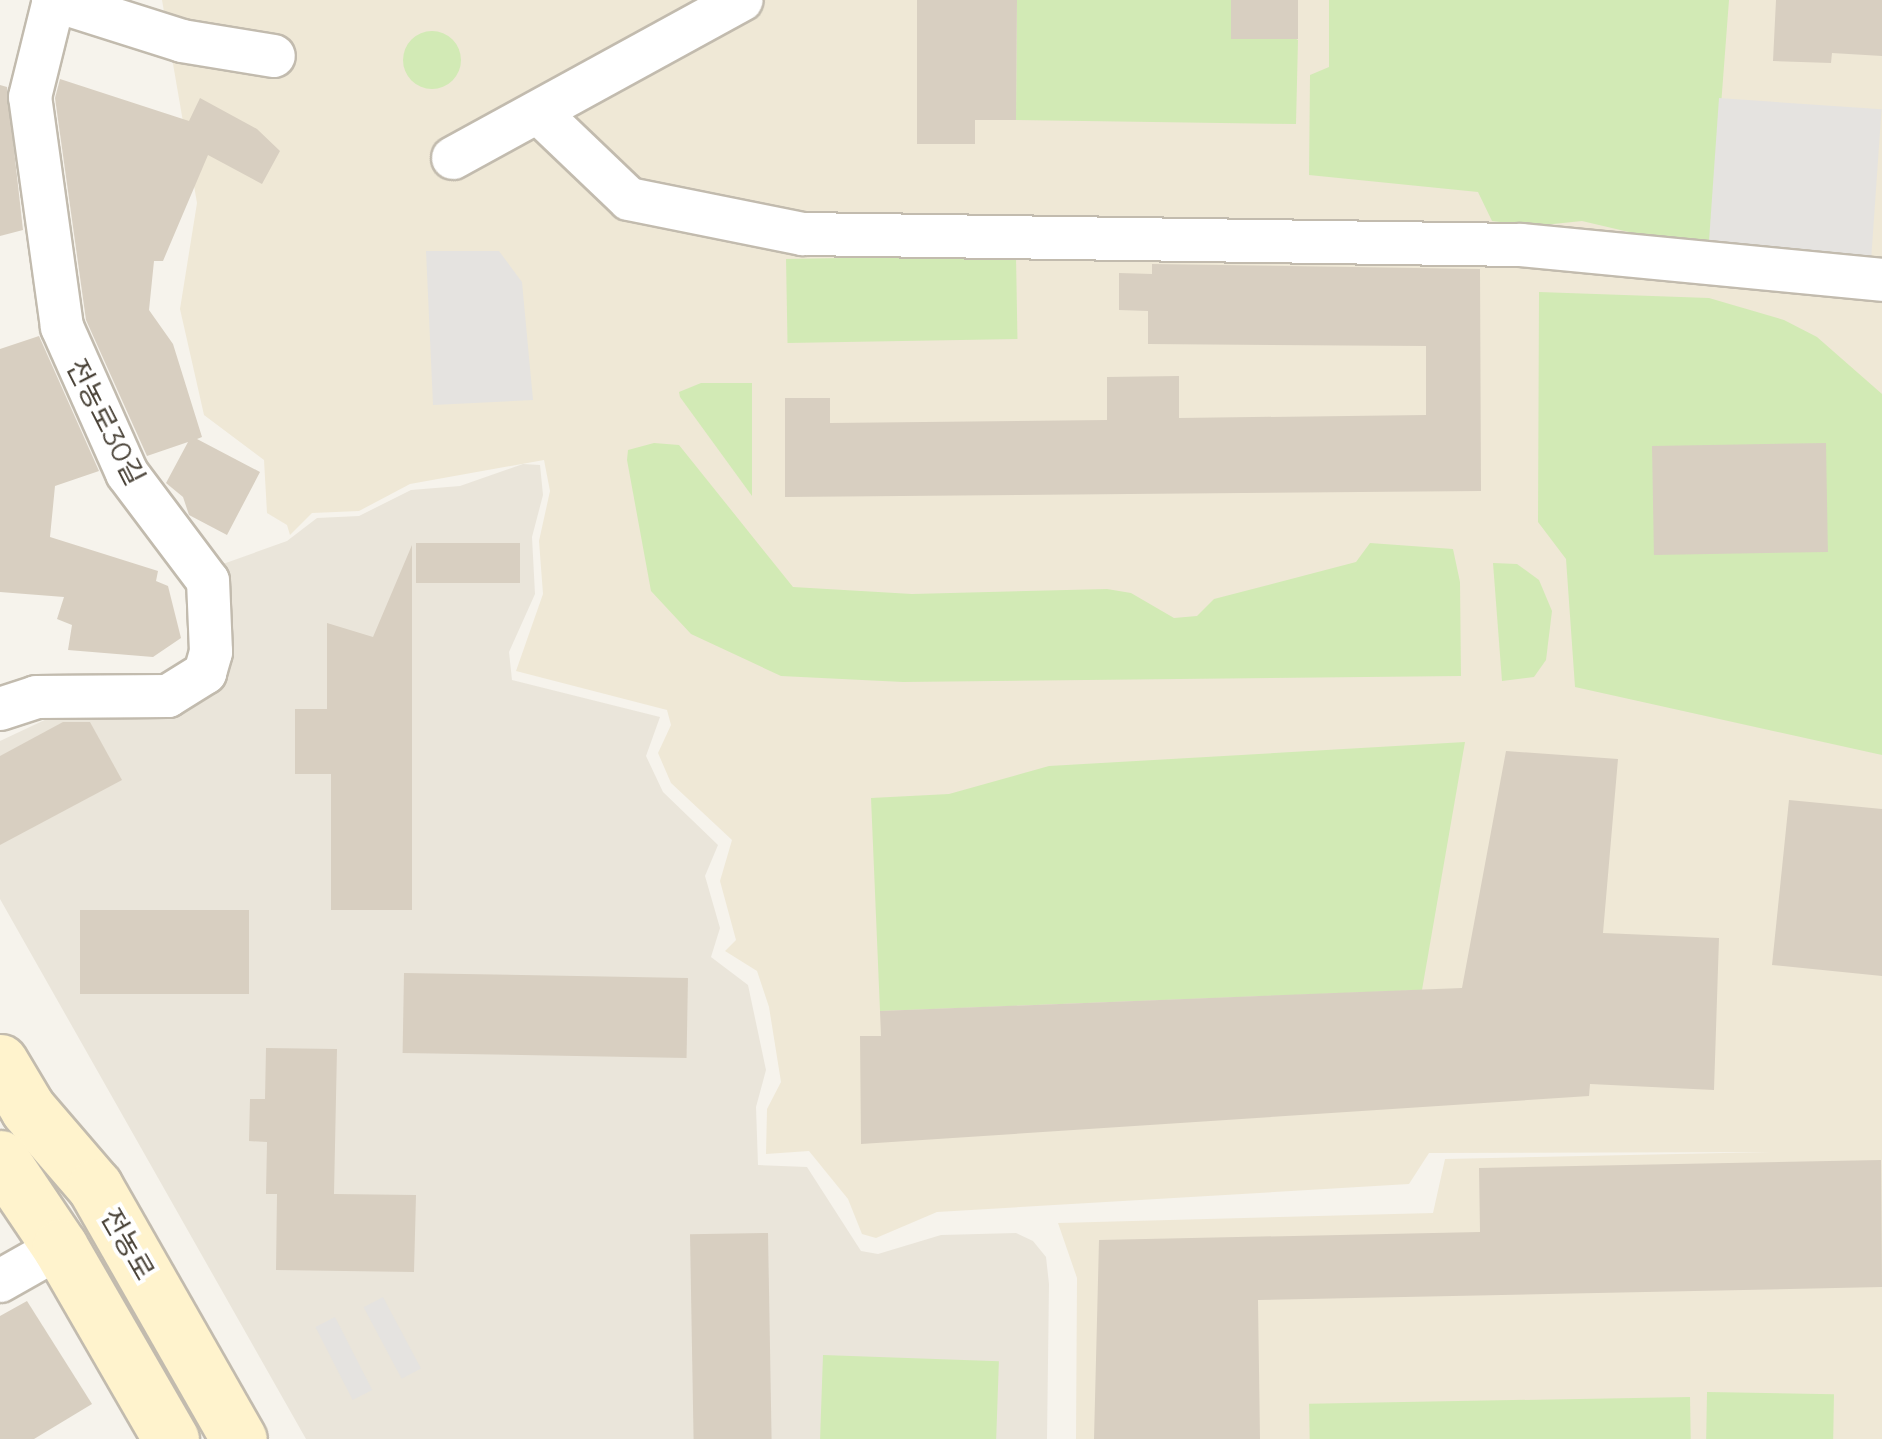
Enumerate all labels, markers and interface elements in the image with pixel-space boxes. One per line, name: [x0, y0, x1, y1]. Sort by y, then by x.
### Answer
street label: 전농로30길: [60, 353, 152, 491]
street label: 전농로: [94, 1202, 162, 1286]

